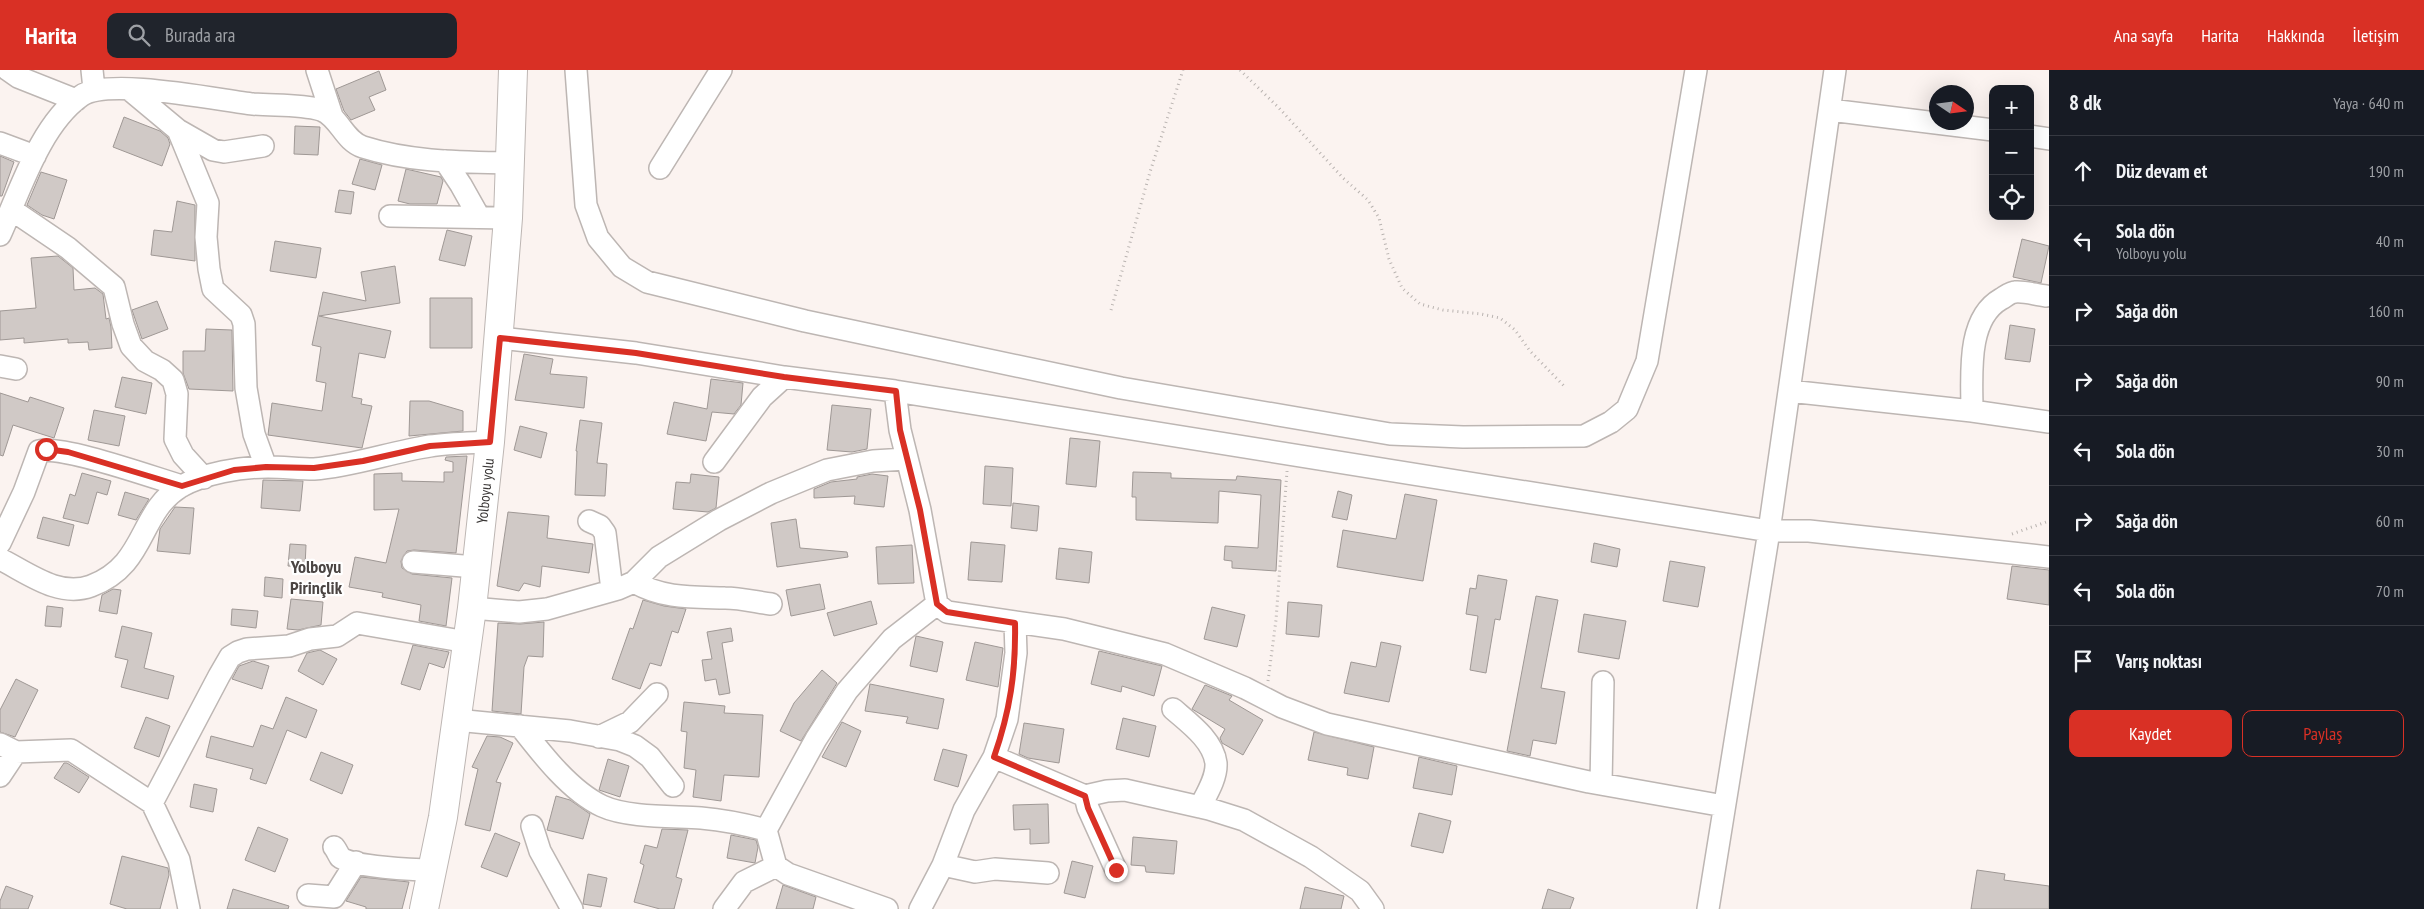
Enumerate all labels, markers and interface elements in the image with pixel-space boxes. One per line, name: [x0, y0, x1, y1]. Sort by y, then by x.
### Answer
search box: [107, 13, 457, 58]
text: Harita: [25, 20, 77, 51]
icon: search: [125, 21, 153, 49]
text: Burada ara: [165, 23, 235, 47]
text: Ana sayfa: [2114, 24, 2173, 47]
text: Harita: [2201, 24, 2239, 47]
text: Hakkında: [2267, 24, 2325, 47]
text: İletişim: [2353, 24, 2399, 47]
north arrow: [1929, 85, 1974, 130]
map controls: [1989, 85, 2034, 220]
button: +: [1989, 85, 2034, 130]
text: 8 dk: [2069, 89, 2101, 116]
text: Yaya · 640 m: [2333, 93, 2404, 113]
button: −: [1989, 130, 2034, 175]
icon: ahead: [2069, 157, 2097, 185]
text: Düz devam et: [2116, 159, 2207, 183]
text: 190 m: [2369, 161, 2404, 181]
button: locate: [1989, 175, 2034, 220]
text: Sola dön: [2116, 219, 2175, 243]
icon: left: [2069, 227, 2097, 255]
text: 40 m: [2376, 231, 2404, 251]
text: Yolboyu yolu: [2116, 243, 2186, 263]
icon: right: [2069, 297, 2097, 325]
text: Sağa dön: [2116, 299, 2178, 323]
text: 160 m: [2369, 301, 2404, 321]
icon: right: [2069, 367, 2097, 395]
text: Sağa dön: [2116, 369, 2178, 393]
text: 90 m: [2376, 371, 2404, 391]
icon: left: [2069, 437, 2097, 465]
route start: [35, 438, 58, 461]
text: Sola dön: [2116, 439, 2175, 463]
text: 30 m: [2376, 441, 2404, 461]
street label: Yolboyu yolu: [472, 457, 498, 525]
icon: right: [2069, 507, 2097, 535]
text: Sağa dön: [2116, 509, 2178, 533]
text: 60 m: [2376, 511, 2404, 531]
district label: Yolboyu Pirinçlik: [290, 555, 343, 599]
icon: left: [2069, 577, 2097, 605]
text: Sola dön: [2116, 579, 2175, 603]
text: 70 m: [2376, 581, 2404, 601]
icon: arrive: [2069, 647, 2097, 675]
text: Varış noktası: [2116, 649, 2202, 673]
button: Kaydet: [2069, 710, 2232, 757]
button: Paylaş: [2242, 710, 2404, 757]
route end: [1105, 859, 1128, 882]

